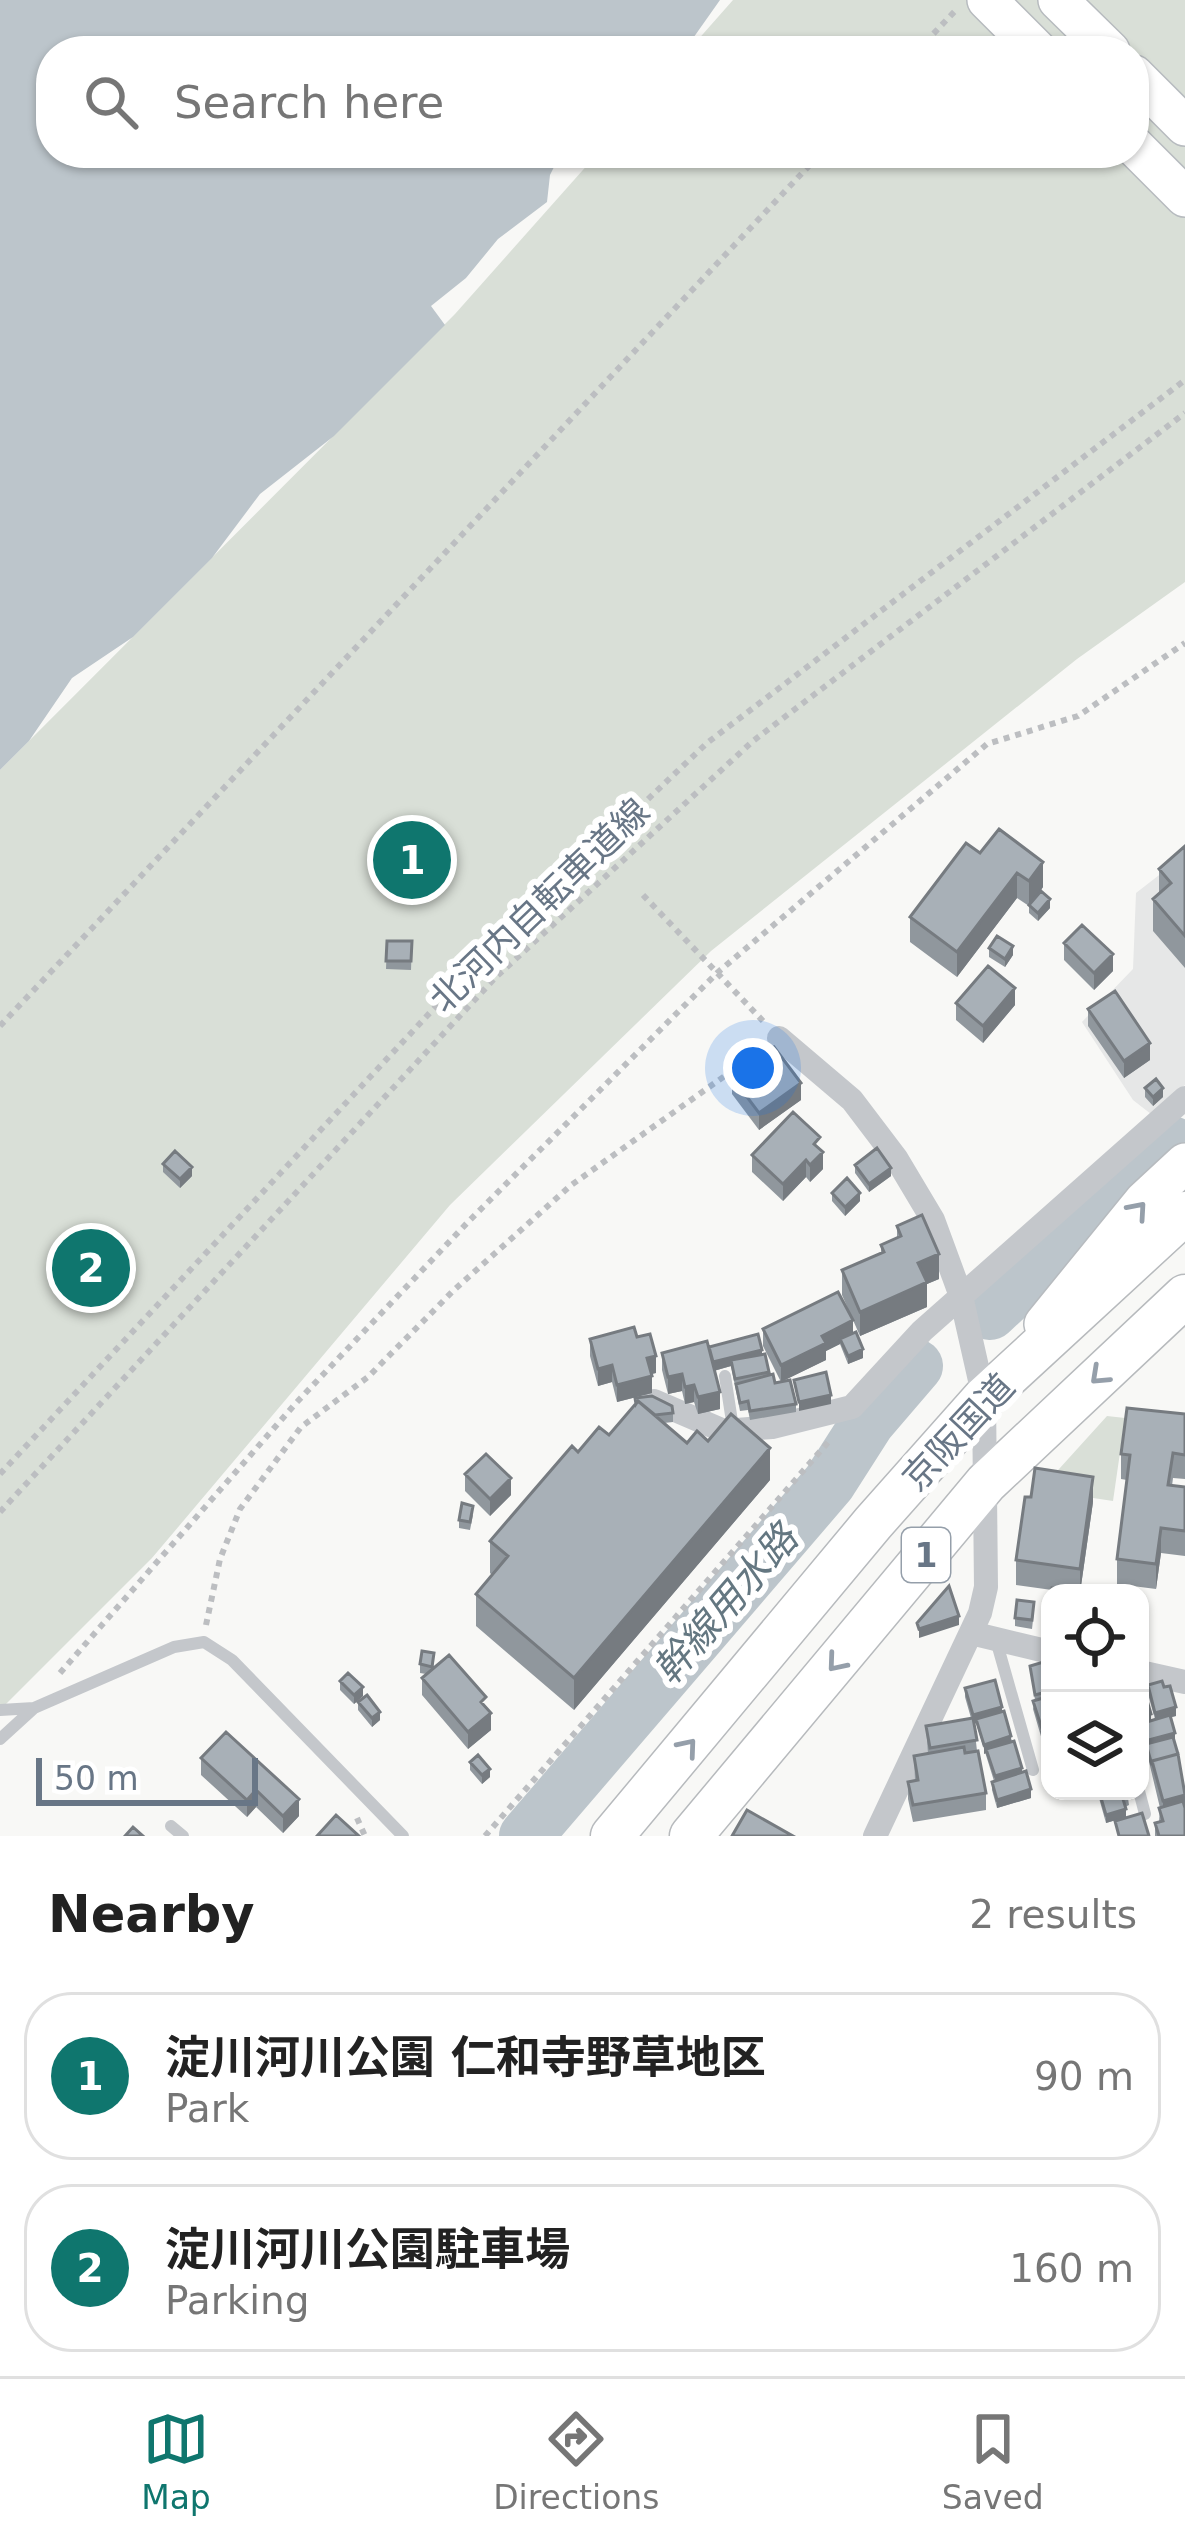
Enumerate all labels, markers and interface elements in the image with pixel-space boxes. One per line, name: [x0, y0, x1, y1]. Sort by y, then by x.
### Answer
search box: [36, 36, 1149, 168]
icon: search: [78, 69, 144, 135]
text: Search here: [174, 76, 444, 129]
street label: 北河内自転車道線: [422, 791, 657, 1020]
pin: 1: [373, 815, 451, 905]
your location: [723, 1038, 783, 1098]
one-way arrow: [1124, 1202, 1145, 1224]
pin: 2: [52, 1223, 130, 1313]
one-way arrow: [1092, 1362, 1113, 1384]
street label: 京阪国道: [894, 1366, 1022, 1499]
water label: 幹線用水路: [644, 1514, 808, 1693]
road number: 1: [902, 1528, 950, 1582]
map controls: [1041, 1584, 1149, 1800]
button: locate: [1041, 1584, 1149, 1692]
one-way arrow: [828, 1649, 850, 1671]
button: layers: [1041, 1692, 1149, 1800]
one-way arrow: [674, 1739, 696, 1761]
scale bar: [36, 1752, 258, 1805]
text: 50 m: [54, 1759, 139, 1798]
text: Nearby: [48, 1885, 255, 1944]
text: 2 results: [969, 1892, 1137, 1937]
text: 淀川河川公園 仁和寺野草地区: [165, 2031, 766, 2084]
text: 1: [76, 2054, 104, 2099]
text: 90 m: [1034, 2054, 1134, 2099]
text: Park: [165, 2086, 249, 2131]
text: 淀川河川公園駐車場: [165, 2223, 570, 2276]
text: 2: [76, 2246, 104, 2291]
text: 160 m: [1009, 2246, 1134, 2291]
text: Parking: [165, 2278, 310, 2323]
tab: Map: [141, 2406, 211, 2517]
tab: Directions: [493, 2406, 659, 2517]
tab: Saved: [942, 2406, 1044, 2517]

